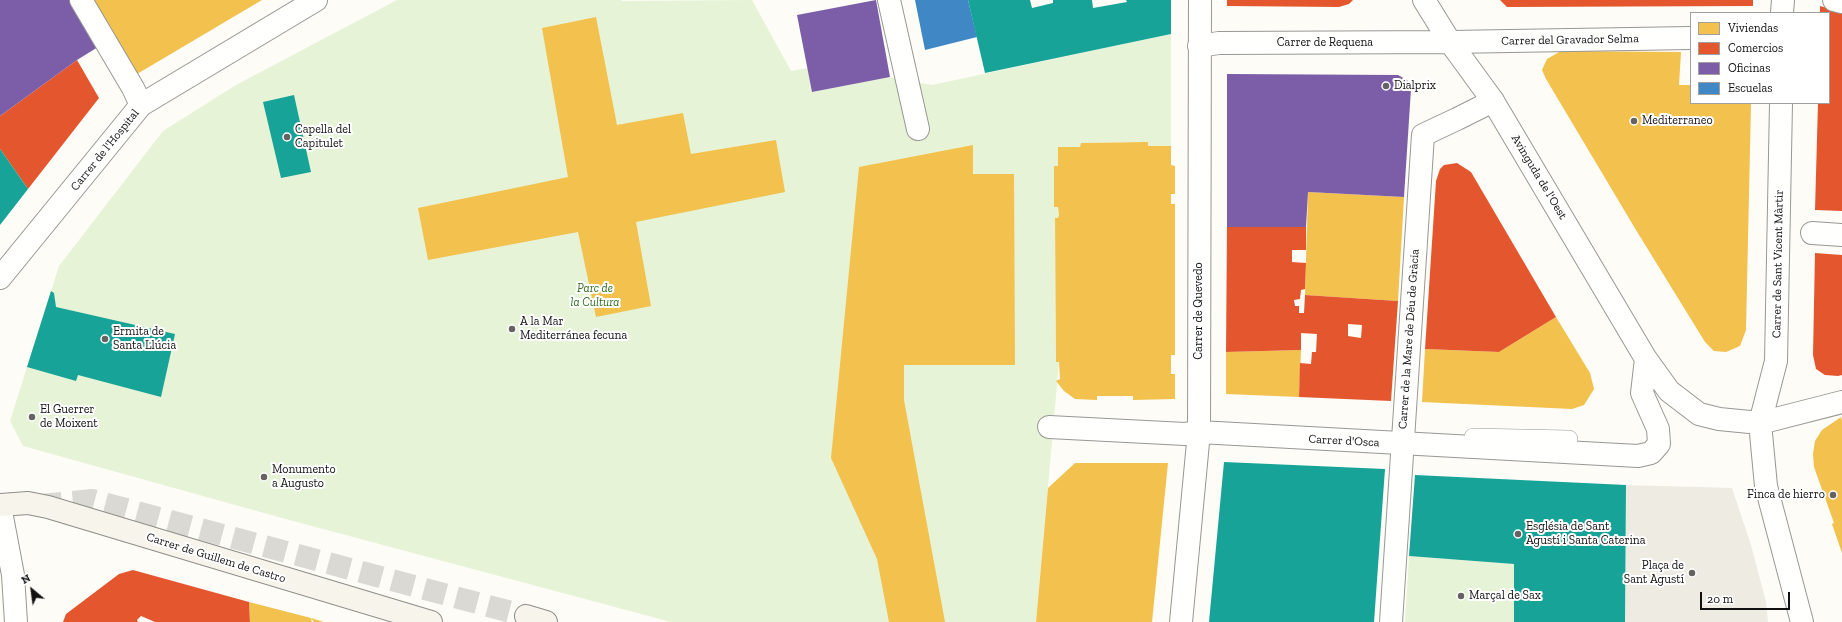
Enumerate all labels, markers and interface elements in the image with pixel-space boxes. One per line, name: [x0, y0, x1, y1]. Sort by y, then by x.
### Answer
legend: [1690, 12, 1830, 104]
text: Viviendas: [1728, 21, 1778, 35]
street label: Carrer del Gravador Selma: [1501, 32, 1639, 48]
street label: Carrer de Requena: [1277, 36, 1373, 50]
text: Comercios: [1728, 41, 1783, 55]
text: Oficinas: [1728, 61, 1770, 75]
place label: Dialprix: [1394, 79, 1436, 93]
marker: Dialprix: [1381, 81, 1391, 91]
text: Escuelas: [1728, 81, 1772, 95]
street label: Carrer de l'Hospital: [68, 106, 142, 194]
place label: Mediterraneo: [1642, 114, 1713, 128]
marker: Mediterraneo: [1629, 116, 1639, 126]
place label: Capella del Capitulet: [295, 123, 351, 151]
marker: Capella del Capitulet: [282, 132, 292, 142]
street label: Avinguda de l'Oest: [1508, 132, 1570, 222]
street label: Carrer de Sant Vicent Màrtir: [1770, 190, 1786, 338]
street label: Carrer de la Mare de Déu de Gràcia: [1396, 248, 1422, 430]
street label: Carrer de Quevedo: [1192, 262, 1206, 360]
park label: Parc de la Cultura: [571, 282, 619, 310]
place label: A la Mar Mediterránea fecuna: [520, 315, 627, 343]
marker: A la Mar Mediterránea fecuna: [507, 324, 517, 334]
place label: Ermita de Santa Llúcia: [113, 325, 176, 353]
marker: Ermita de Santa Llúcia: [100, 334, 110, 344]
place label: El Guerrer de Moixent: [40, 403, 98, 431]
marker: El Guerrer de Moixent: [27, 412, 37, 422]
street label: Carrer d'Osca: [1308, 432, 1380, 450]
place label: Monumento a Augusto: [272, 463, 336, 491]
marker: Monumento a Augusto: [259, 472, 269, 482]
place label: Finca de hierro: [1747, 488, 1825, 502]
marker: Finca de hierro: [1828, 490, 1838, 500]
place label: Església de Sant Agustí i Santa Caterina: [1526, 520, 1646, 548]
marker: Església de Sant Agustí i Santa Caterina: [1513, 529, 1523, 539]
street label: Carrer de Guillem de Castro: [145, 530, 287, 586]
place label: Plaça de Sant Agustí: [1624, 559, 1684, 587]
marker: Plaça de Sant Agustí: [1687, 568, 1697, 578]
north arrow: [12, 570, 52, 610]
text: N: [19, 571, 33, 587]
scale bar: [1702, 584, 1792, 610]
place label: Marçal de Sax: [1469, 589, 1541, 603]
marker: Marçal de Sax: [1456, 591, 1466, 601]
text: 20 m: [1707, 592, 1733, 606]

